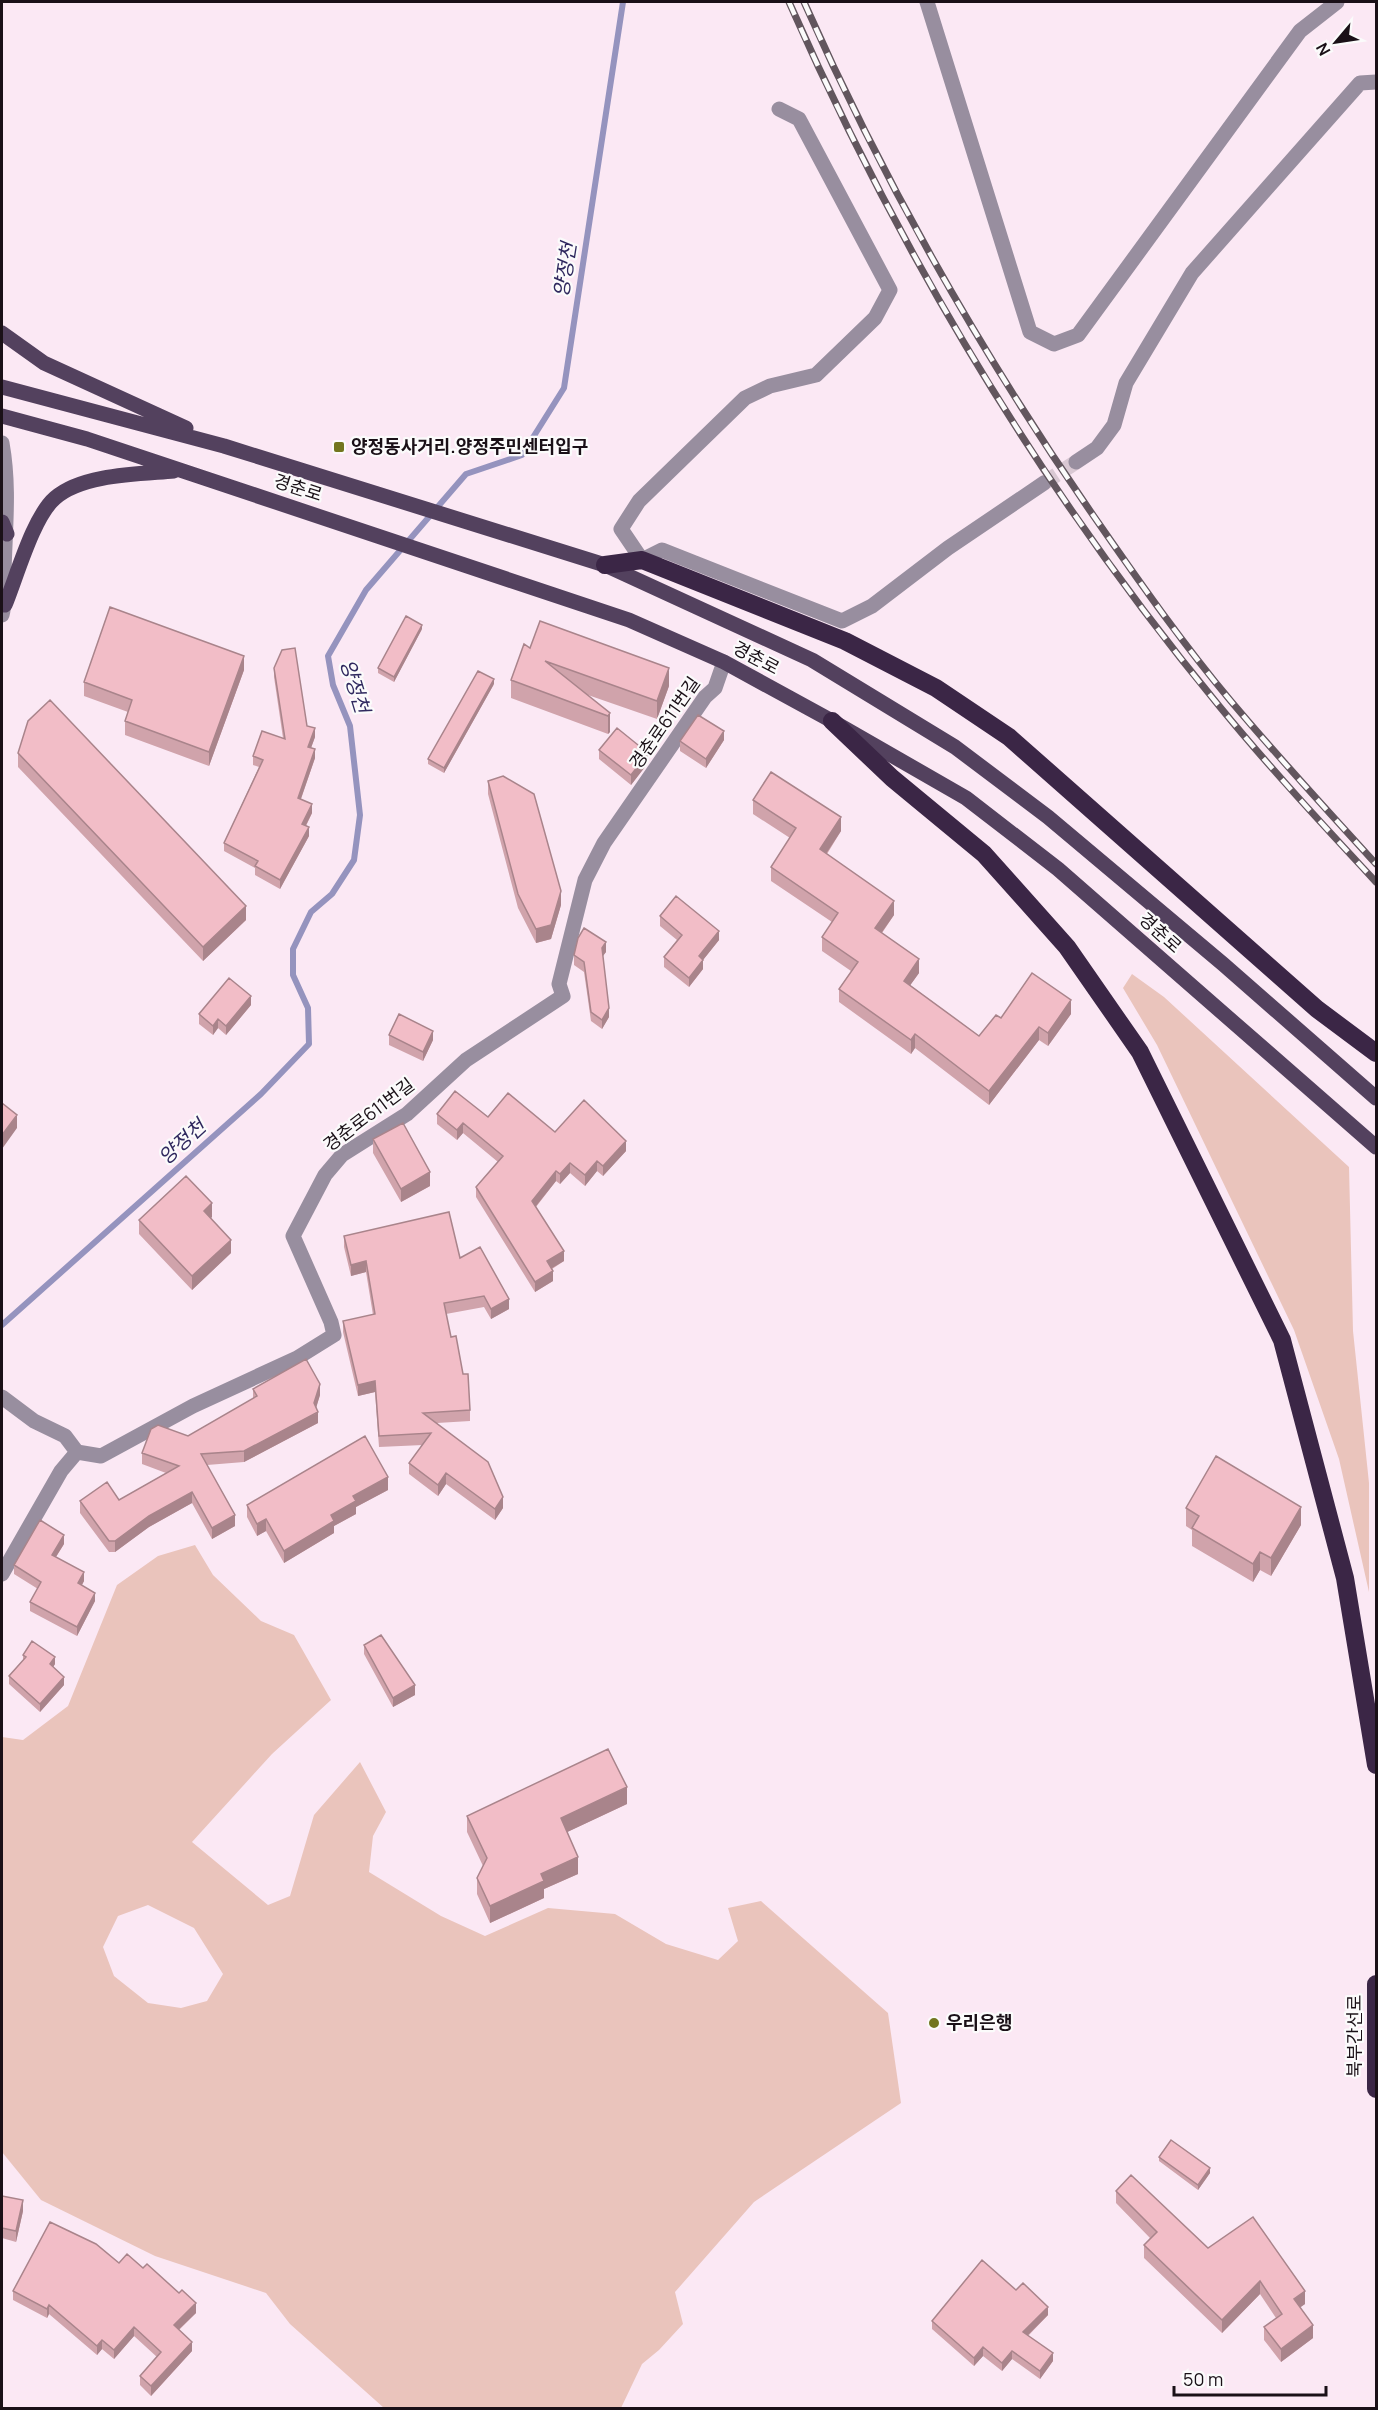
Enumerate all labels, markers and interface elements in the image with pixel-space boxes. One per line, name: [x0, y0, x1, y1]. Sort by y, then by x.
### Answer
north arrow: [1306, 12, 1366, 72]
text: N: [1310, 39, 1335, 60]
water label: 양정천: [547, 238, 583, 299]
place label: 양정동사거리.양정주민센터입구: [351, 434, 588, 458]
marker: 양정동사거리.양정주민센터입구: [332, 440, 346, 454]
street label: 경춘로: [271, 468, 326, 506]
street label: 경춘로: [729, 635, 784, 679]
water label: 양정천: [334, 656, 377, 719]
street label: 경춘로611번길: [623, 671, 705, 773]
street label: 경춘로: [1134, 907, 1187, 958]
street label: 경춘로611번길: [318, 1072, 419, 1156]
water label: 양정천: [152, 1111, 213, 1170]
street label: 북부간선로: [1342, 1995, 1366, 2077]
place label: 우리은행: [946, 2010, 1012, 2034]
marker: 우리은행: [927, 2016, 941, 2030]
scale bar: [1174, 2359, 1326, 2397]
text: 50 m: [1183, 2367, 1223, 2391]

